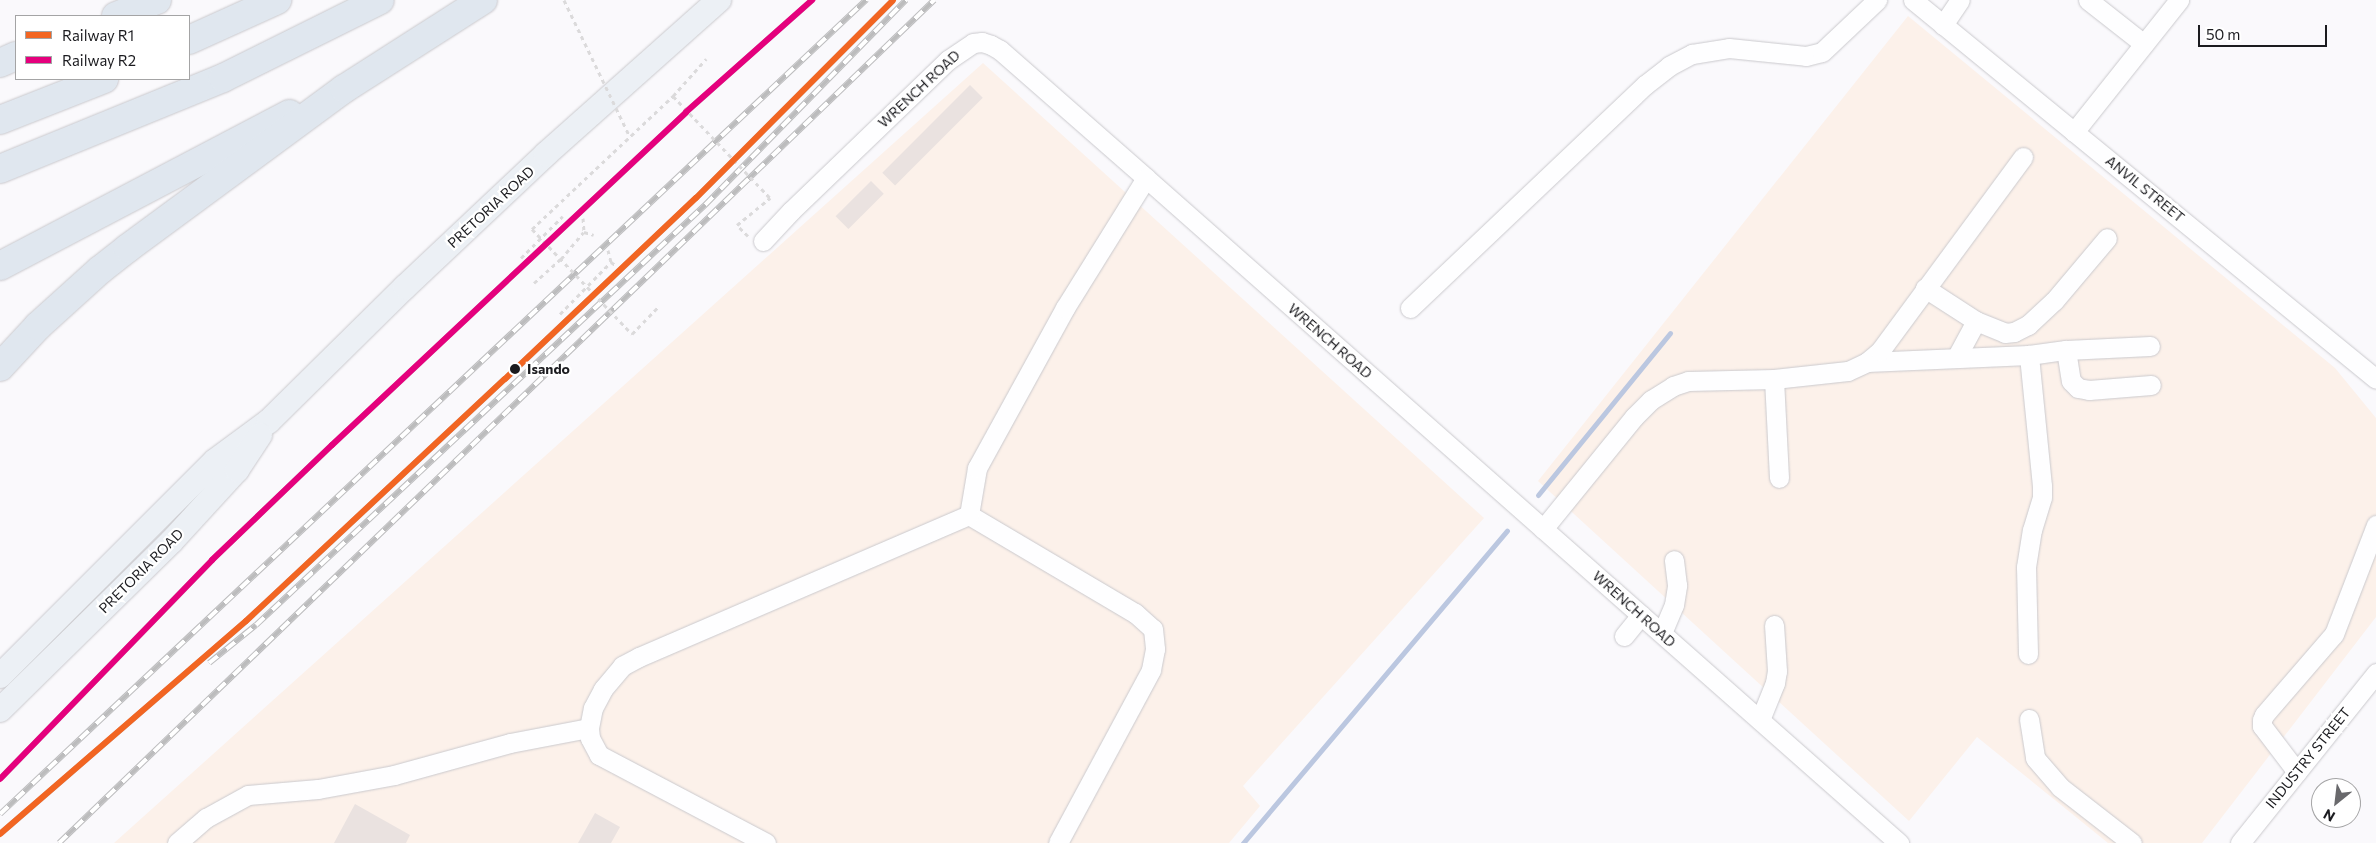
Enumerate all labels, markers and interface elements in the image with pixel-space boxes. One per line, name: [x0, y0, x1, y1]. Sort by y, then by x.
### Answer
legend: [15, 15, 190, 80]
scale bar: [2201, 15, 2330, 47]
text: 50 m: [2206, 25, 2240, 43]
text: Railway R1: [62, 26, 134, 44]
street label: WRENCH ROAD: [875, 47, 963, 131]
text: Railway R2: [62, 51, 136, 69]
street label: ANVIL STREET: [2102, 152, 2188, 226]
street label: PRETORIA ROAD: [444, 163, 538, 251]
street label: WRENCH ROAD: [1285, 300, 1375, 382]
marker: Isando: [507, 361, 523, 377]
place label: Isando: [527, 361, 570, 377]
street label: PRETORIA ROAD: [95, 525, 187, 617]
street label: WRENCH ROAD: [1589, 567, 1679, 651]
street label: INDUSTRY STREET: [2262, 704, 2354, 812]
north arrow: [2311, 778, 2361, 828]
text: N: [2320, 806, 2338, 826]

